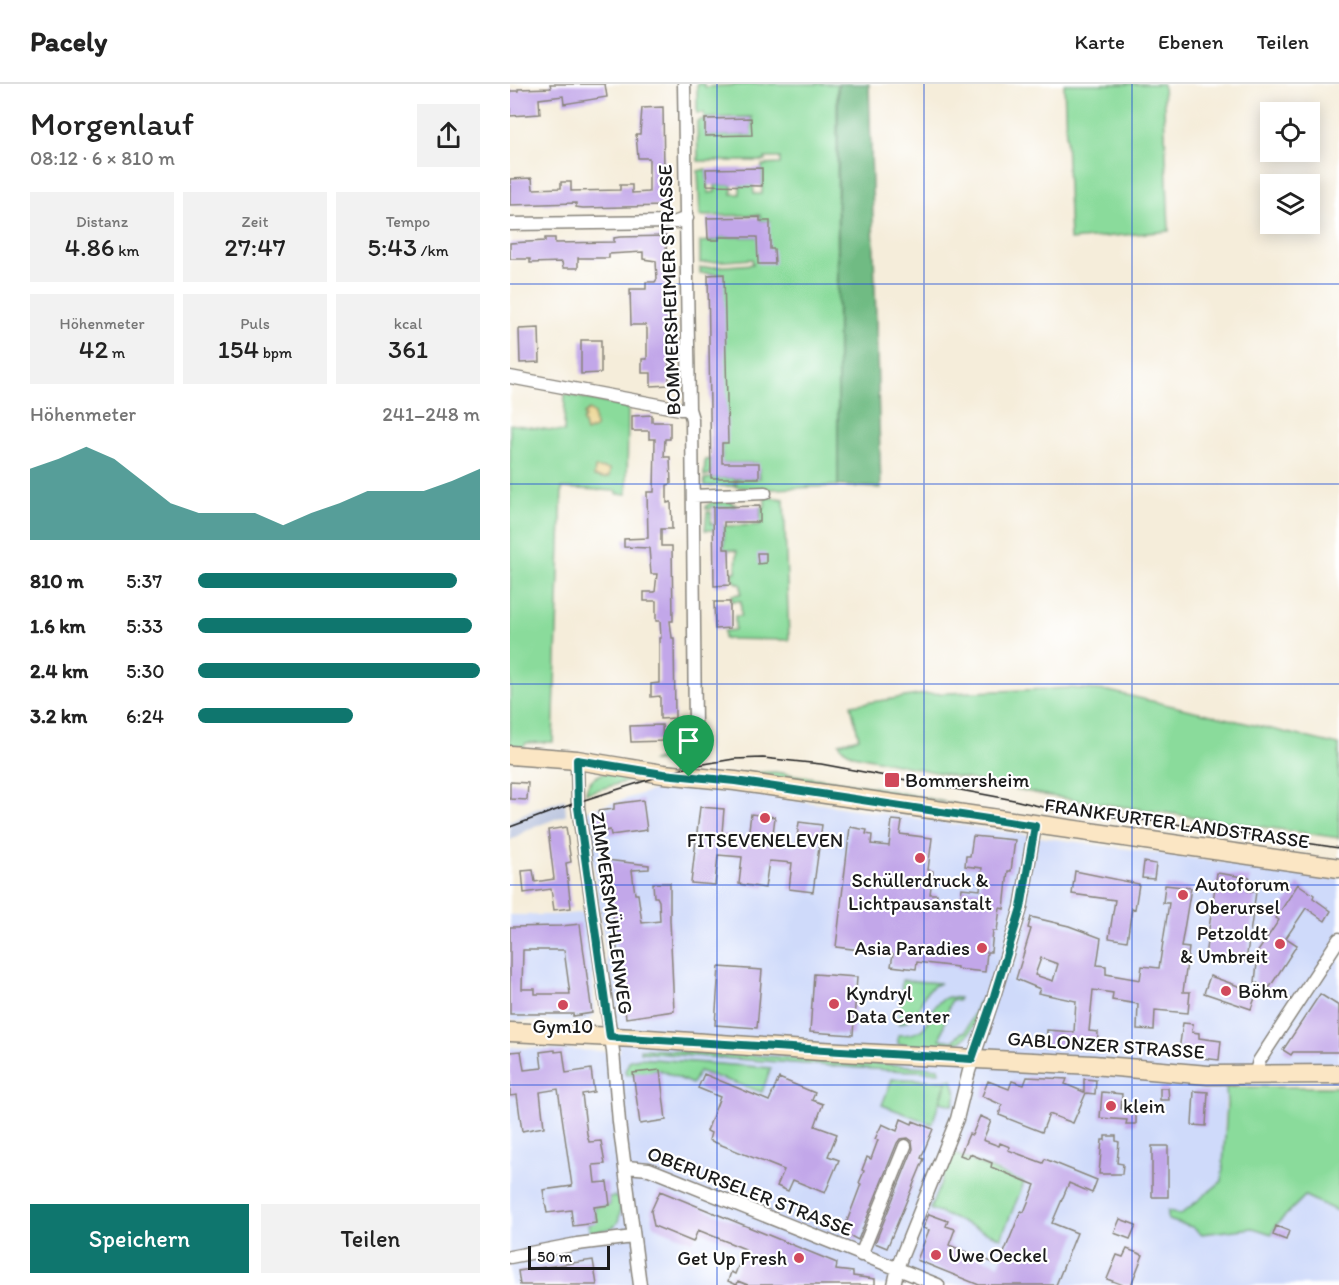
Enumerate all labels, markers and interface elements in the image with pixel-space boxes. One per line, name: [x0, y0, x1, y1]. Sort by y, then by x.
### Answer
text: Pacely: [30, 24, 107, 58]
text: Karte: [1075, 29, 1125, 54]
text: Ebenen: [1158, 29, 1224, 54]
text: Teilen: [1257, 29, 1309, 54]
map controls: [1260, 102, 1320, 234]
button: locate: [1260, 102, 1320, 162]
text: Morgenlauf: [30, 104, 194, 143]
button: share: [417, 104, 480, 167]
text: 08:12 · 6 × 810 m: [30, 146, 175, 170]
street label: BOMMERSHEIMER STRASSE: [653, 164, 685, 416]
button: layers: [1260, 174, 1320, 234]
text: Distanz: [76, 212, 128, 231]
text: Zeit: [242, 212, 268, 231]
text: Tempo: [386, 212, 430, 231]
text: 4.86: [65, 231, 115, 263]
text: 27:47: [224, 231, 286, 263]
text: 5:43: [367, 231, 417, 263]
text: km: [115, 241, 139, 260]
text: /km: [417, 241, 449, 260]
text: Höhenmeter: [60, 314, 144, 333]
text: Puls: [240, 314, 270, 333]
text: kcal: [394, 314, 422, 333]
text: 42: [79, 333, 108, 365]
text: 154: [218, 333, 259, 365]
text: 361: [388, 333, 428, 365]
text: m: [108, 343, 125, 362]
text: bpm: [259, 343, 292, 362]
text: Höhenmeter: [30, 402, 136, 426]
text: 241–248 m: [382, 402, 480, 426]
text: 810 m: [30, 569, 84, 593]
text: 5:37: [126, 569, 162, 593]
text: 1.6 km: [30, 614, 86, 638]
text: 5:33: [126, 614, 163, 638]
text: 2.4 km: [30, 659, 88, 683]
text: 5:30: [126, 659, 165, 683]
text: 3.2 km: [30, 704, 87, 728]
text: 6:24: [126, 704, 164, 728]
pin: [663, 715, 714, 777]
icon: arrive: [672, 724, 705, 757]
place label: Bommersheim: [905, 768, 1029, 792]
marker: Bommersheim: [883, 771, 901, 789]
street label: FRANKFURTER LANDSTRASSE: [1043, 793, 1311, 853]
street label: ZIMMERSMÜHLENWEG: [586, 810, 638, 1016]
marker: FITSEVENELEVEN: [758, 811, 772, 825]
place label: FITSEVENELEVEN: [687, 828, 843, 852]
marker: Schüllerdruck & Lichtpausanstalt: [913, 851, 927, 865]
place label: Schüllerdruck & Lichtpausanstalt: [848, 868, 992, 915]
place label: Autoforum Oberursel: [1195, 872, 1290, 919]
marker: Autoforum Oberursel: [1176, 888, 1190, 902]
place label: Petzoldt & Umbreit: [1180, 921, 1269, 968]
place label: Asia Paradies: [855, 936, 970, 960]
marker: Petzoldt & Umbreit: [1273, 937, 1287, 951]
marker: Asia Paradies: [975, 941, 989, 955]
place label: Böhm: [1238, 979, 1288, 1003]
place label: Kyndryl Data Center: [846, 981, 950, 1028]
marker: Böhm: [1219, 984, 1233, 998]
marker: Kyndryl Data Center: [827, 997, 841, 1011]
marker: Gym10: [556, 998, 570, 1012]
place label: Gym10: [533, 1014, 593, 1038]
street label: GABLONZER STRASSE: [1007, 1026, 1205, 1064]
place label: klein: [1123, 1094, 1165, 1118]
marker: klein: [1104, 1099, 1118, 1113]
street label: OBERURSELER STRASSE: [644, 1141, 856, 1241]
button: Speichern: [30, 1204, 249, 1273]
button: Teilen: [261, 1204, 480, 1273]
scale bar: [528, 1243, 610, 1270]
place label: Uwe Oeckel: [948, 1243, 1048, 1267]
place label: Get Up Fresh: [677, 1246, 787, 1270]
text: 50 m: [537, 1247, 572, 1266]
marker: Uwe Oeckel: [929, 1248, 943, 1262]
marker: Get Up Fresh: [792, 1251, 806, 1265]

